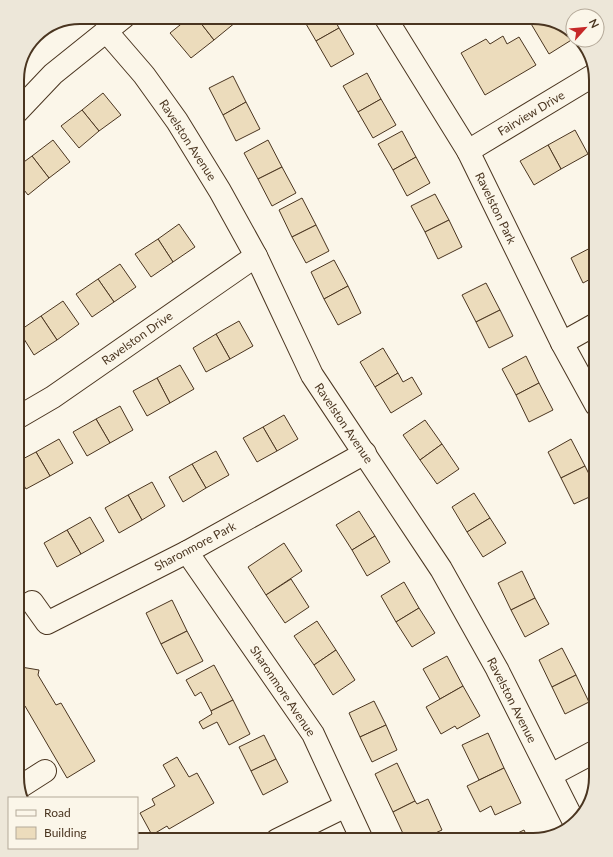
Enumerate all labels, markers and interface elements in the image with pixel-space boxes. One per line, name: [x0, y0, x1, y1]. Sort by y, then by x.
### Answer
north arrow: [565, 8, 605, 48]
text: N: [587, 17, 602, 30]
street label: Fairview Drive: [495, 87, 567, 139]
street label: Ravelston Avenue: [156, 97, 220, 183]
street label: Ravelston Park: [472, 170, 520, 247]
street label: Ravelston Drive: [99, 308, 175, 368]
street label: Ravelston Avenue: [312, 380, 376, 466]
street label: Sharonmore Park: [152, 518, 239, 574]
street label: Sharonmore Avenue: [247, 643, 319, 739]
street label: Ravelston Avenue: [484, 655, 540, 745]
legend: [8, 797, 138, 849]
text: Road: [44, 805, 71, 820]
text: Building: [44, 825, 87, 840]

